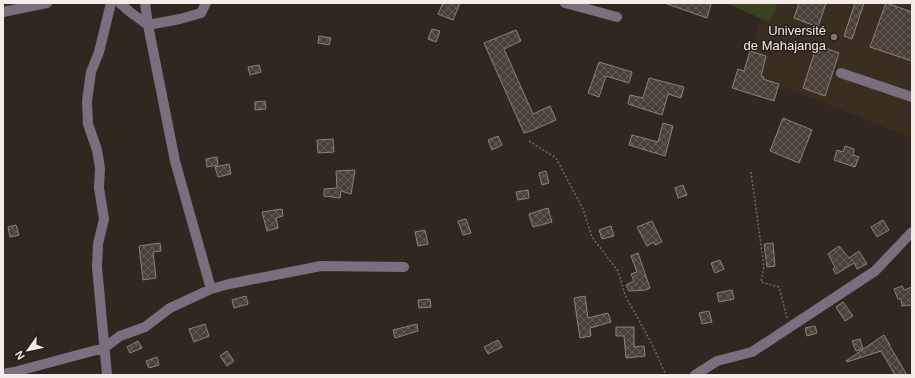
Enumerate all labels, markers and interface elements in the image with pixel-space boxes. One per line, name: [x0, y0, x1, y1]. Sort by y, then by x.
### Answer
place label: Université de Mahajanga: [744, 23, 827, 53]
marker: Université de Mahajanga: [829, 32, 839, 42]
north arrow: [8, 330, 48, 370]
text: N: [12, 349, 27, 362]

